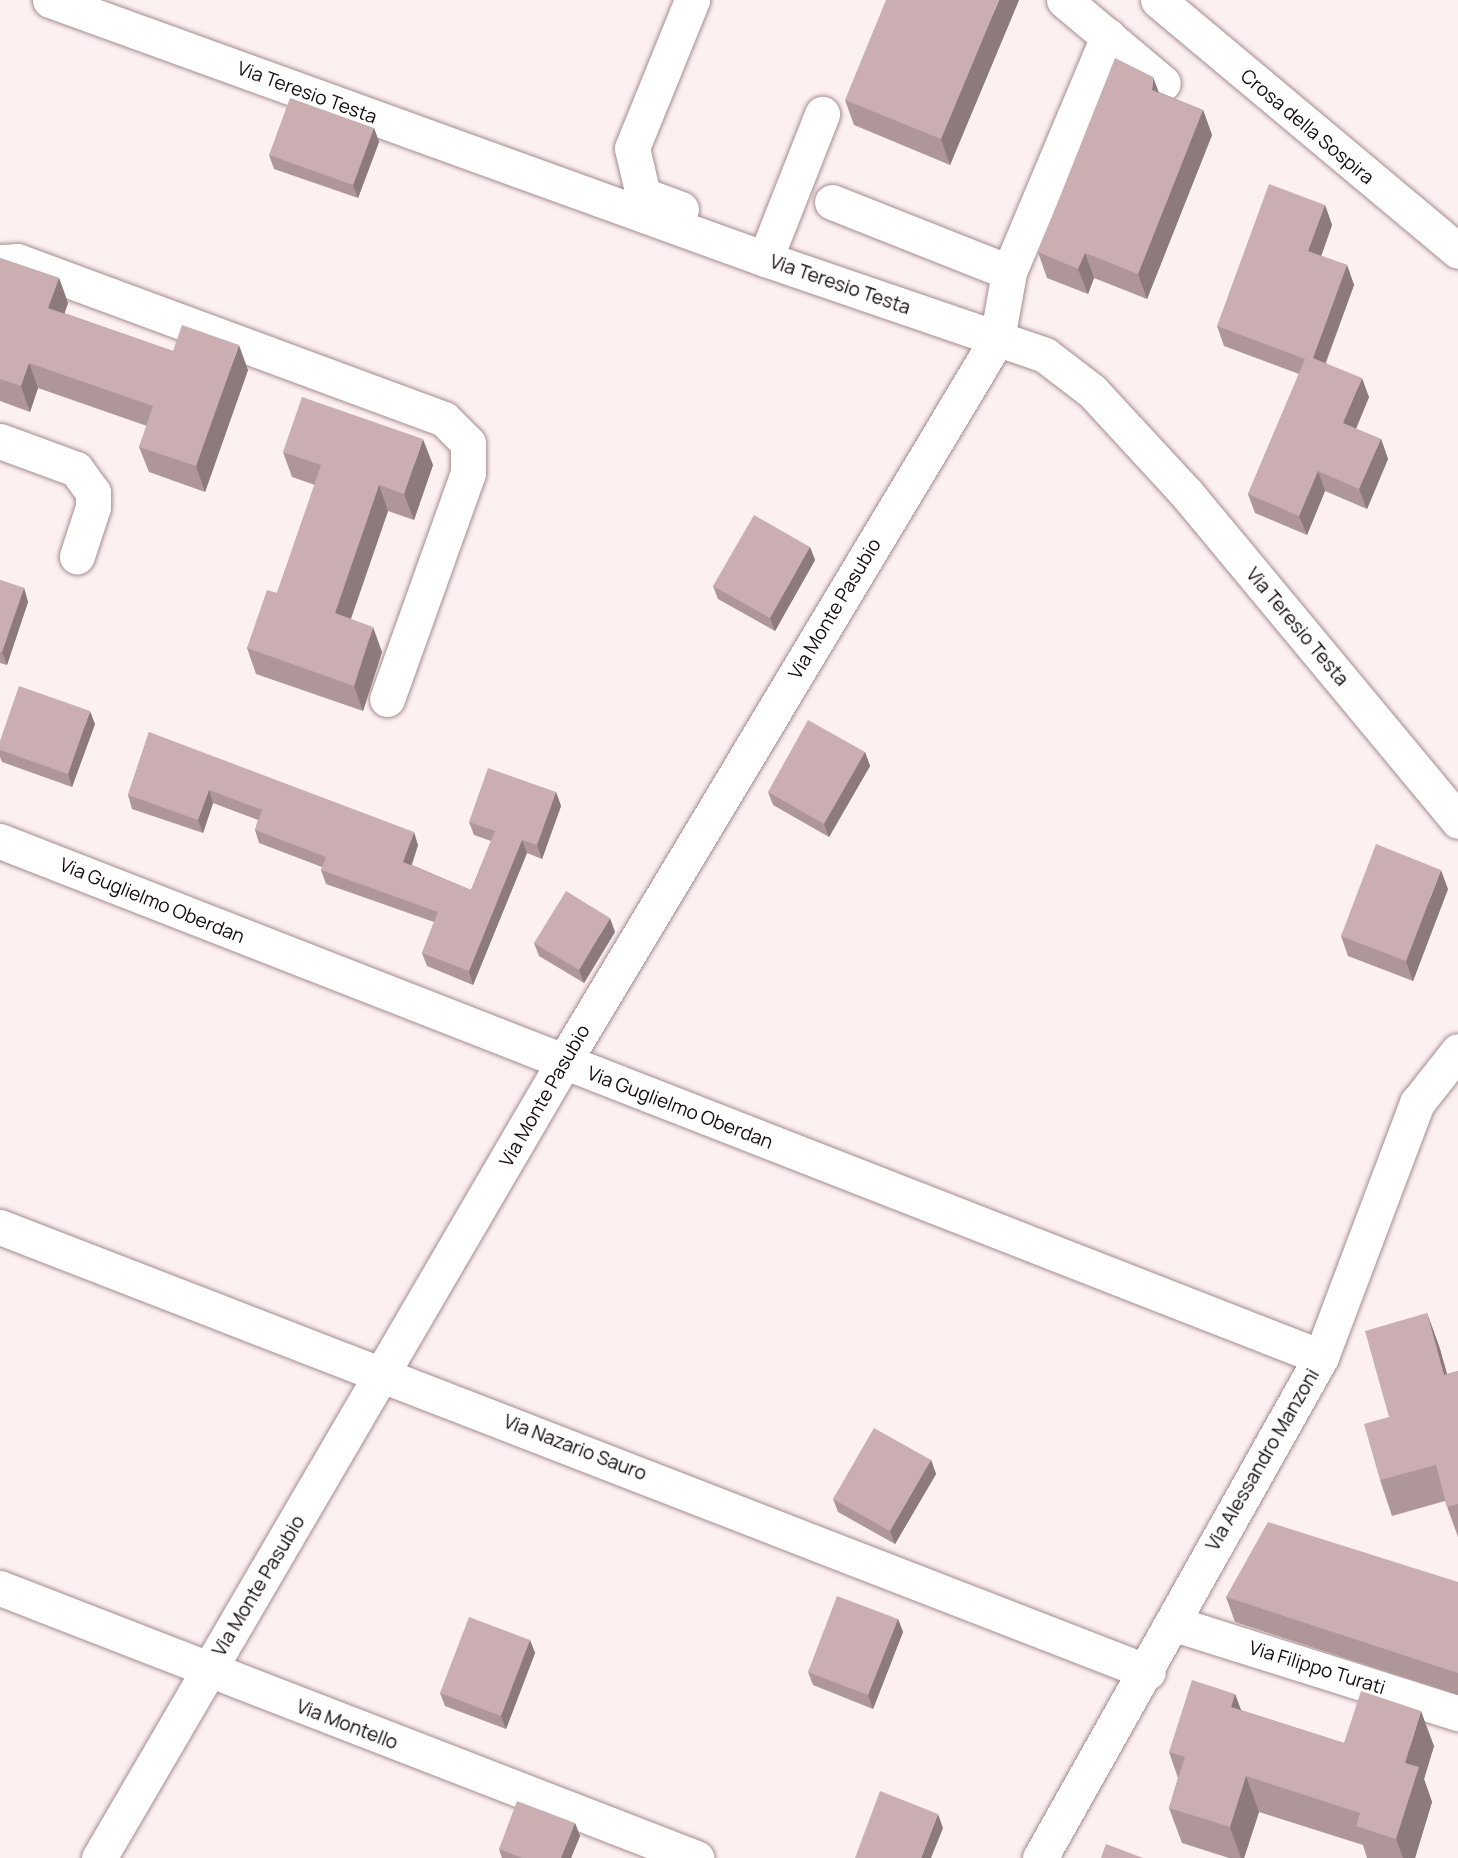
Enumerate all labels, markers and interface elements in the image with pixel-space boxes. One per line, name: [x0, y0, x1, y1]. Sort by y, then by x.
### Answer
street label: Via Teresio Testa: [234, 57, 380, 129]
street label: Crosa della Sospira: [1236, 65, 1378, 189]
street label: Via Teresio Testa: [767, 250, 913, 320]
street label: Via Monte Pasubio: [784, 534, 886, 684]
street label: Via Teresio Testa: [1241, 563, 1353, 691]
street label: Via Guglielmo Oberdan: [56, 854, 248, 948]
street label: Via Monte Pasubio: [495, 1021, 595, 1171]
street label: Via Guglielmo Oberdan: [584, 1062, 776, 1154]
street label: Via Alessandro Manzoni: [1202, 1365, 1324, 1555]
street label: Via Nazario Sauro: [500, 1410, 650, 1486]
street label: Via Monte Pasubio: [208, 1511, 310, 1661]
street label: Via Filippo Turati: [1246, 1636, 1388, 1700]
street label: Via Montello: [293, 1695, 401, 1755]

